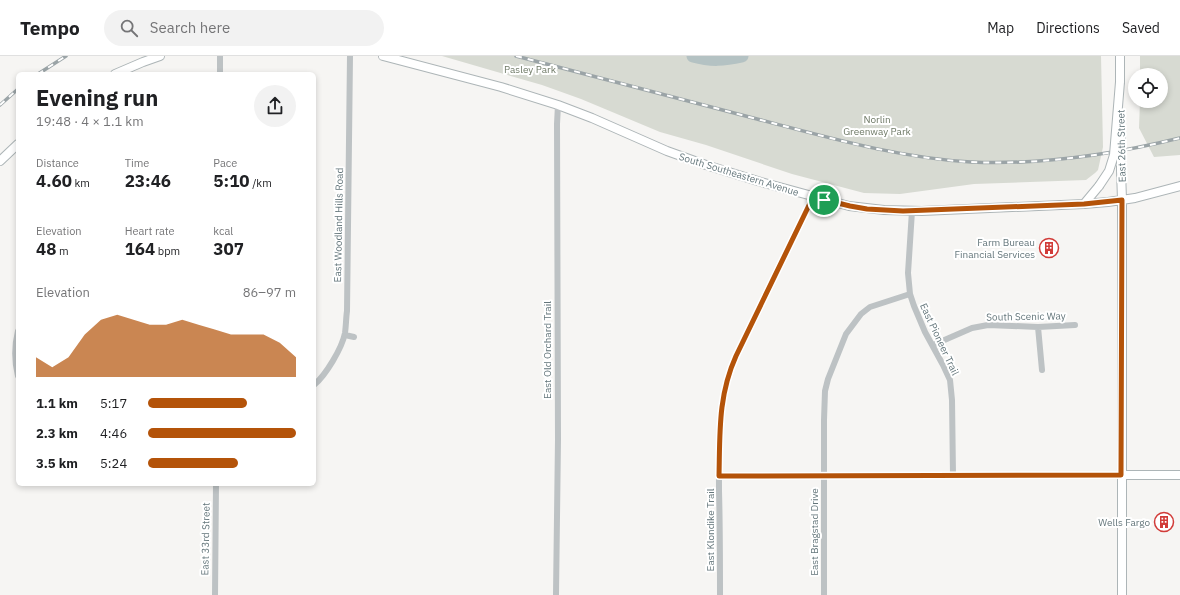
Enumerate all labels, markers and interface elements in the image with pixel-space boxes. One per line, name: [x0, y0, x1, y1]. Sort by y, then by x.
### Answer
search box: [104, 10, 384, 46]
text: Tempo: [20, 16, 80, 40]
icon: search: [118, 17, 140, 39]
text: Search here: [150, 18, 230, 37]
text: Map: [987, 19, 1014, 37]
text: Directions: [1036, 19, 1100, 37]
text: Saved: [1122, 19, 1160, 37]
park label: Pasley Park: [504, 63, 557, 76]
map controls: [1128, 68, 1168, 108]
button: locate: [1128, 68, 1168, 108]
text: Evening run: [36, 83, 158, 112]
button: share: [254, 85, 296, 127]
street label: East 26th Street: [1114, 109, 1129, 183]
text: 19:48 · 4 × 1.1 km: [36, 113, 144, 130]
park label: Norlin Greenway Park: [843, 113, 912, 138]
street label: South Southeastern Avenue: [677, 150, 801, 199]
text: Distance: [36, 156, 79, 170]
text: Time: [125, 156, 149, 170]
text: Pace: [213, 156, 237, 170]
street label: East Woodland Hills Road: [331, 168, 346, 282]
text: 4.60: [36, 170, 72, 192]
text: 23:46: [125, 170, 171, 192]
text: 5:10: [213, 170, 250, 192]
text: km: [72, 176, 90, 190]
text: /km: [250, 176, 272, 190]
pin: [807, 183, 841, 217]
icon: arrive: [813, 189, 835, 211]
text: Elevation: [36, 224, 82, 238]
text: Heart rate: [125, 224, 175, 238]
text: kcal: [213, 224, 233, 238]
place label: Farm Bureau Financial Services: [954, 236, 1035, 261]
building icon: Farm Bureau Financial Services: [1038, 237, 1060, 259]
text: 48: [36, 238, 56, 260]
text: 164: [125, 238, 155, 260]
text: 307: [213, 238, 244, 260]
text: m: [56, 244, 69, 258]
text: bpm: [155, 244, 180, 258]
text: Elevation: [36, 284, 90, 301]
text: 86–97 m: [243, 284, 296, 301]
street label: East Old Orchard Trail: [541, 301, 554, 399]
street label: East Pioneer Trail: [917, 301, 962, 378]
street label: South Scenic Way: [986, 309, 1066, 324]
text: 1.1 km: [36, 395, 78, 412]
text: 5:17: [100, 395, 127, 412]
text: 2.3 km: [36, 425, 78, 442]
text: 4:46: [100, 425, 127, 442]
text: 3.5 km: [36, 455, 78, 472]
text: 5:24: [100, 455, 127, 472]
street label: East Klondike Trail: [704, 488, 717, 571]
street label: East Bragstad Drive: [808, 488, 821, 576]
street label: East 33rd Street: [198, 502, 213, 576]
building icon: Wells Fargo: [1153, 511, 1175, 533]
place label: Wells Fargo: [1098, 516, 1150, 529]

